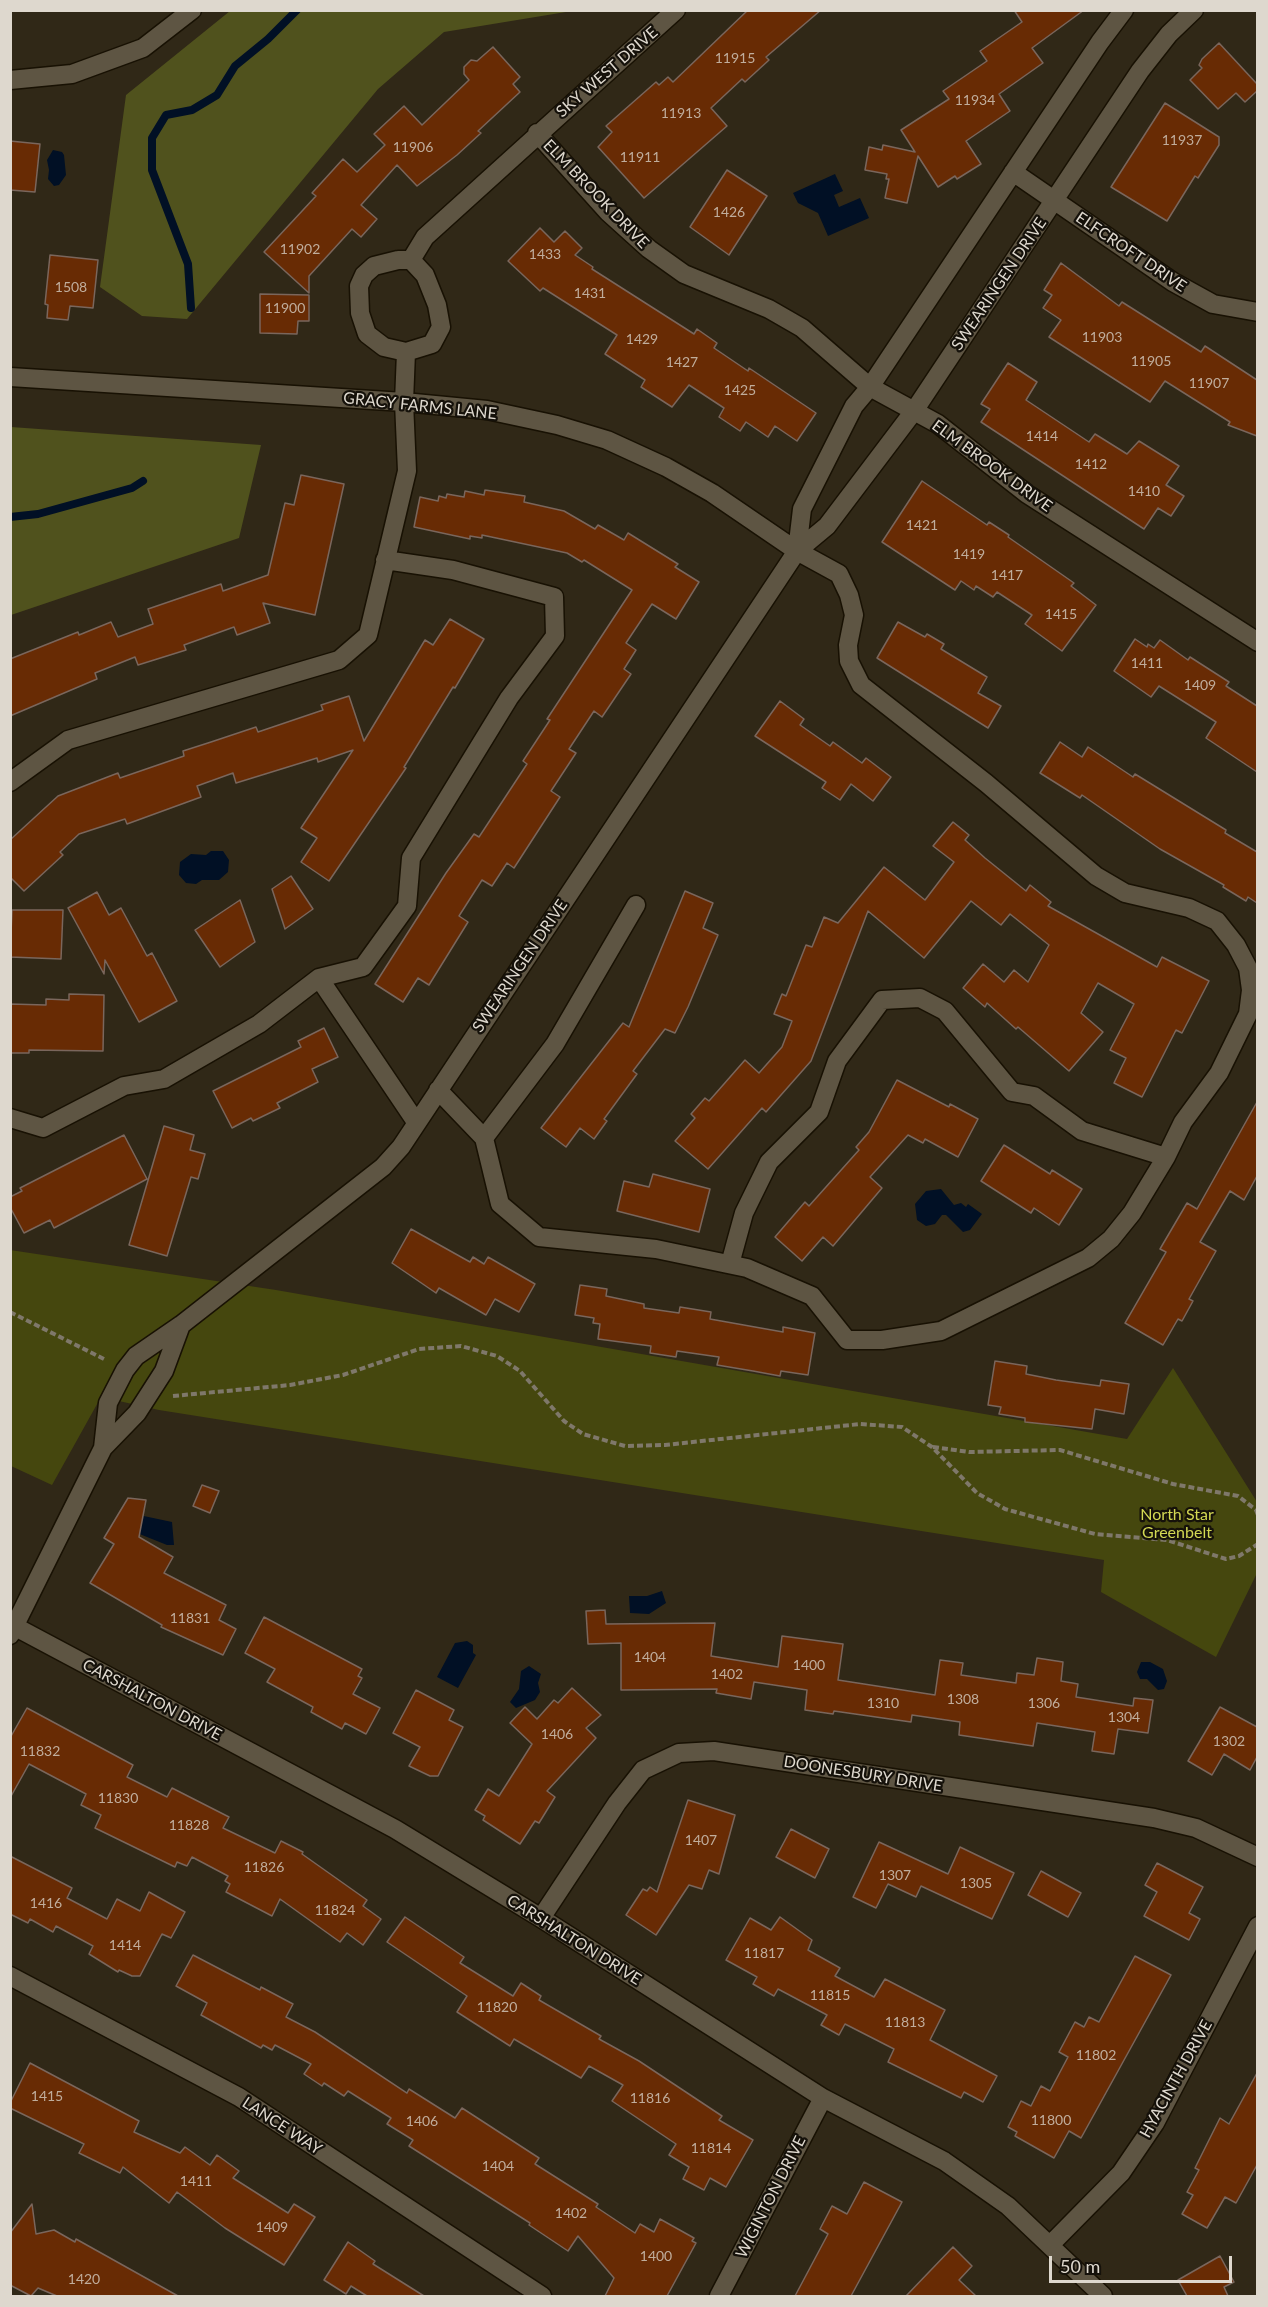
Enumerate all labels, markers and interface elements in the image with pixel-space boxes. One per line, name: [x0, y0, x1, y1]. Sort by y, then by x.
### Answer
street label: SKY WEST DRIVE: [552, 23, 662, 121]
house number: 11915: [715, 50, 755, 66]
house number: 11934: [955, 92, 995, 108]
house number: 11913: [661, 105, 701, 121]
house number: 11937: [1162, 132, 1202, 148]
street label: ELM BROOK DRIVE: [539, 136, 653, 252]
house number: 11906: [393, 139, 433, 155]
house number: 11911: [620, 149, 660, 165]
house number: 1426: [713, 204, 745, 220]
street label: ELFCROFT DRIVE: [1072, 208, 1190, 296]
street label: SWEARINGEN DRIVE: [947, 214, 1051, 354]
house number: 11902: [280, 241, 320, 257]
house number: 1433: [529, 246, 561, 262]
house number: 1508: [55, 279, 87, 295]
house number: 1431: [574, 285, 606, 301]
house number: 11900: [265, 300, 305, 316]
house number: 11903: [1082, 329, 1122, 345]
house number: 1429: [626, 331, 658, 347]
house number: 11905: [1131, 353, 1171, 369]
house number: 1427: [666, 354, 698, 370]
house number: 11907: [1189, 375, 1229, 391]
house number: 1425: [724, 382, 756, 398]
street label: GRACY FARMS LANE: [342, 388, 498, 424]
street label: ELM BROOK DRIVE: [928, 416, 1056, 516]
house number: 1414: [1026, 428, 1058, 444]
house number: 1412: [1075, 456, 1107, 472]
house number: 1410: [1128, 483, 1160, 499]
house number: 1421: [906, 517, 938, 533]
house number: 1419: [953, 546, 985, 562]
house number: 1417: [991, 567, 1023, 583]
house number: 1415: [1045, 606, 1077, 622]
house number: 1411: [1131, 655, 1163, 671]
house number: 1409: [1184, 677, 1216, 693]
street label: SWEARINGEN DRIVE: [468, 896, 572, 1036]
park label: North Star Greenbelt: [1140, 1505, 1214, 1543]
house number: 11831: [170, 1610, 210, 1626]
house number: 1404: [634, 1649, 666, 1665]
street label: CARSHALTON DRIVE: [79, 1655, 225, 1745]
house number: 1400: [793, 1657, 825, 1673]
house number: 1402: [711, 1666, 743, 1682]
house number: 1308: [947, 1691, 979, 1707]
house number: 1310: [867, 1695, 899, 1711]
house number: 1306: [1028, 1695, 1060, 1711]
house number: 1304: [1108, 1709, 1140, 1725]
house number: 1406: [541, 1726, 573, 1742]
house number: 1302: [1213, 1733, 1245, 1749]
house number: 11832: [20, 1743, 60, 1759]
street label: DOONESBURY DRIVE: [782, 1752, 944, 1796]
house number: 11830: [98, 1790, 138, 1806]
house number: 11828: [169, 1817, 209, 1833]
house number: 1407: [685, 1832, 717, 1848]
house number: 11826: [244, 1859, 284, 1875]
house number: 1307: [879, 1867, 911, 1883]
house number: 1305: [960, 1875, 992, 1891]
street label: CARSHALTON DRIVE: [503, 1891, 645, 1989]
house number: 1416: [30, 1895, 62, 1911]
house number: 11824: [315, 1902, 355, 1918]
house number: 1414: [109, 1937, 141, 1953]
house number: 11817: [744, 1945, 784, 1961]
house number: 11815: [810, 1987, 850, 2003]
house number: 11820: [477, 1999, 517, 2015]
house number: 11813: [885, 2014, 925, 2030]
street label: HYACINTH DRIVE: [1136, 2017, 1216, 2141]
house number: 11802: [1076, 2047, 1116, 2063]
house number: 1415: [31, 2088, 63, 2104]
house number: 11816: [630, 2090, 670, 2106]
street label: LANCE WAY: [239, 2093, 325, 2159]
house number: 11800: [1031, 2112, 1071, 2128]
house number: 1406: [406, 2113, 438, 2129]
street label: WIGINTON DRIVE: [732, 2133, 810, 2261]
house number: 11814: [691, 2140, 731, 2156]
house number: 1404: [482, 2158, 514, 2174]
house number: 1411: [180, 2173, 212, 2189]
house number: 1402: [555, 2205, 587, 2221]
house number: 1409: [256, 2219, 288, 2235]
scale bar: [1052, 2244, 1235, 2282]
house number: 1400: [640, 2248, 672, 2264]
text: 50 m: [1060, 2255, 1100, 2277]
house number: 1420: [68, 2271, 100, 2287]

